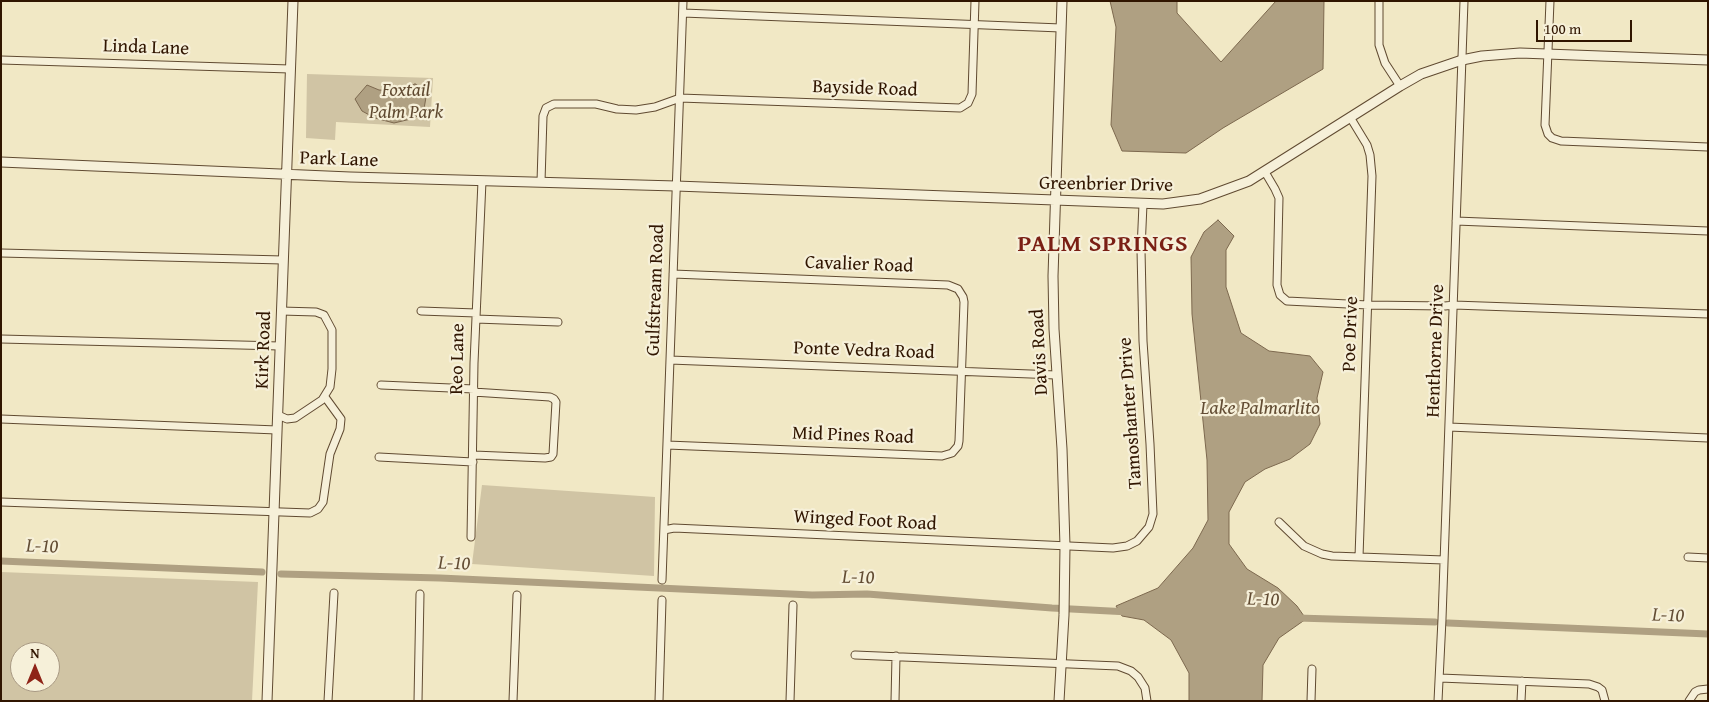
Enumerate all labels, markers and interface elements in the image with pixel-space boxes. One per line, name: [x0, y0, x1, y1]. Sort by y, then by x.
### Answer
scale bar: [1539, 10, 1635, 42]
text: 100 m: [1544, 18, 1581, 39]
street label: Linda Lane: [102, 35, 190, 61]
street label: Bayside Road: [812, 76, 918, 102]
park label: Foxtail Palm Park: [369, 80, 443, 124]
street label: Park Lane: [299, 147, 379, 173]
street label: Greenbrier Drive: [1039, 172, 1173, 198]
street label: Gulfstream Road: [642, 224, 670, 356]
district label: PALM SPRINGS: [1016, 231, 1190, 259]
street label: Cavalier Road: [804, 252, 914, 278]
street label: Henthorne Drive: [1422, 284, 1450, 418]
street label: Poe Drive: [1338, 296, 1364, 372]
street label: Davis Road: [1026, 308, 1054, 396]
street label: Kirk Road: [251, 311, 277, 389]
street label: Reo Lane: [446, 323, 470, 395]
street label: Tamoshanter Drive: [1114, 336, 1148, 490]
street label: Ponte Vedra Road: [793, 337, 935, 365]
water label: Lake Palmarlito: [1200, 397, 1320, 421]
street label: Mid Pines Road: [792, 422, 914, 450]
street label: Winged Foot Road: [793, 506, 937, 536]
water label: L-10: [25, 534, 59, 560]
water label: L-10: [437, 551, 471, 577]
water label: L-10: [842, 566, 874, 590]
water label: L-10: [1246, 587, 1280, 613]
water label: L-10: [1651, 603, 1685, 629]
north arrow: [10, 642, 60, 692]
text: N: [30, 643, 40, 663]

